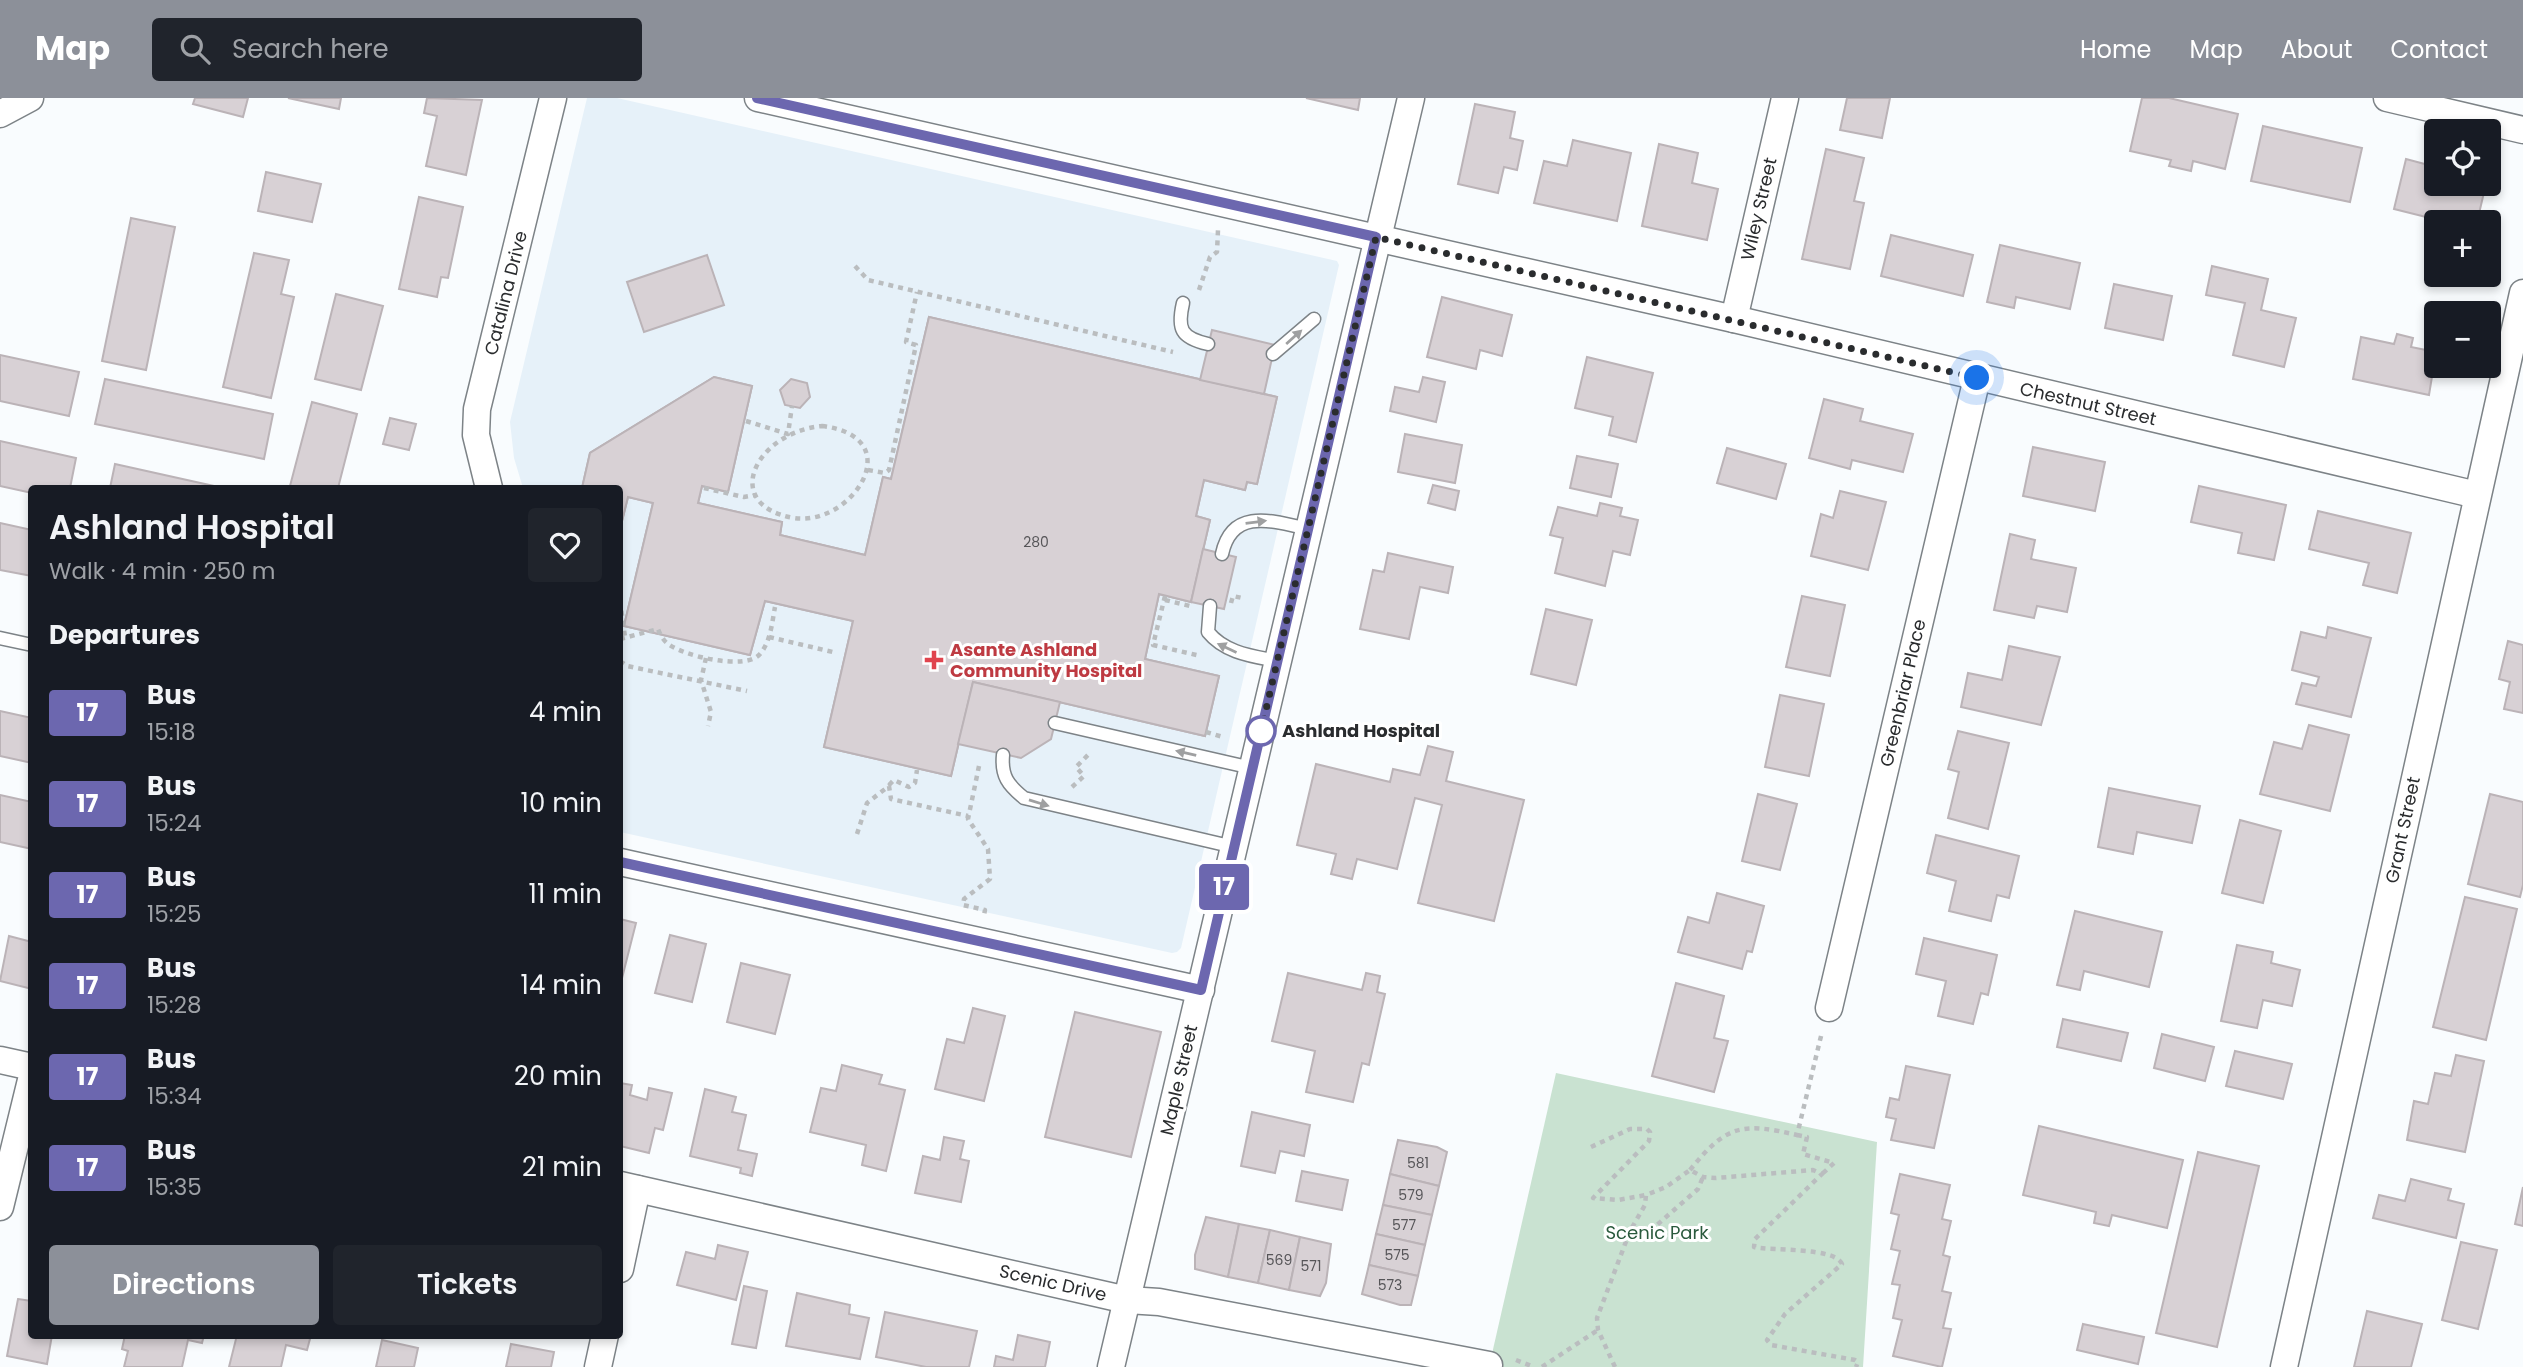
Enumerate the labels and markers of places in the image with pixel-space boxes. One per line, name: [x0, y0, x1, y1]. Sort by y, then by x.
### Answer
place label: Asante Ashland Community Hospital: [950, 637, 1142, 683]
marker: Asante Ashland Community Hospital: [924, 650, 944, 670]
marker: Ashland Hospital: [1246, 716, 1276, 746]
place label: Ashland Hospital: [1282, 718, 1440, 743]

